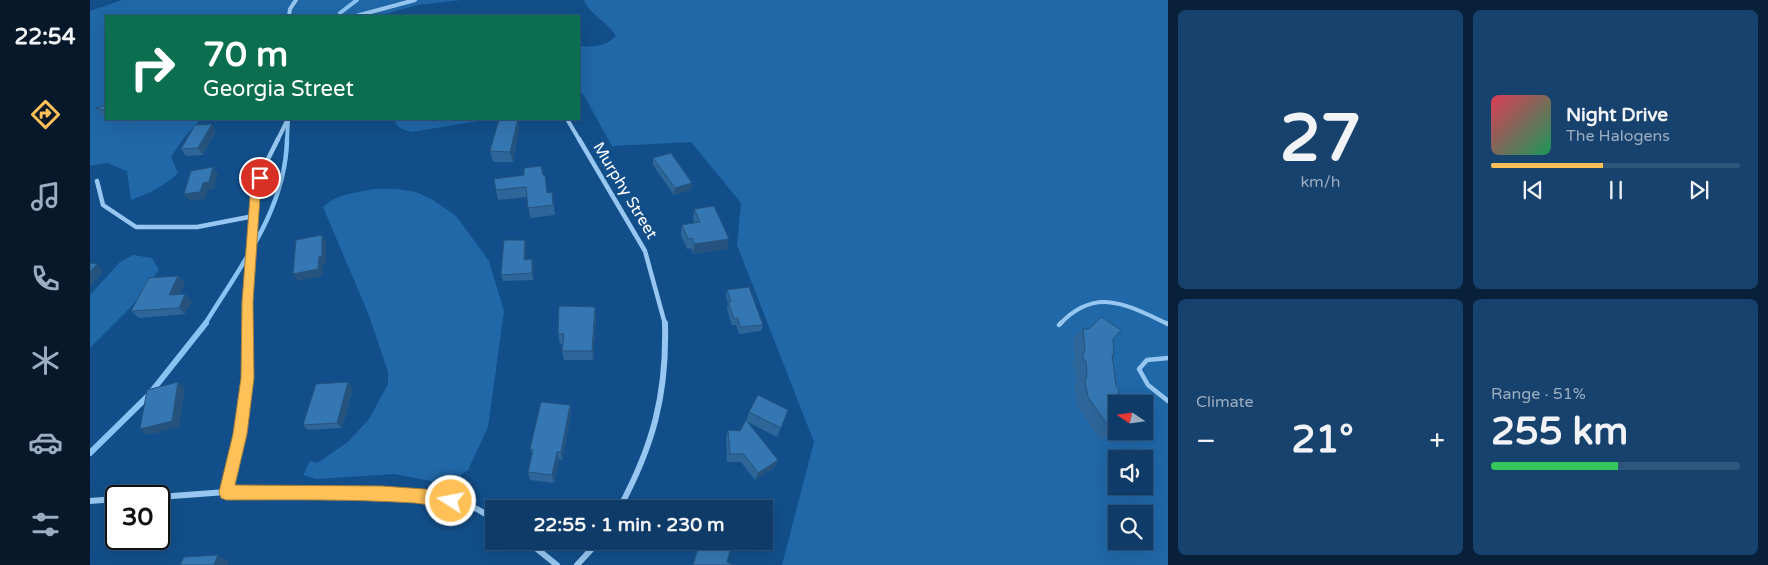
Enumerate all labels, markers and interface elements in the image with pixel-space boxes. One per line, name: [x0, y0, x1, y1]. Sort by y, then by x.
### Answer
text: 22:54: [15, 24, 75, 50]
text: 70 m: [203, 34, 288, 76]
icon: right: [120, 35, 185, 100]
text: Georgia Street: [203, 76, 354, 102]
icon: directions: [28, 97, 63, 132]
text: 27: [1280, 100, 1361, 179]
text: Night Drive: [1566, 104, 1668, 126]
text: The Halogens: [1566, 126, 1670, 146]
street label: Murphy Street: [588, 139, 662, 243]
pin: [239, 157, 281, 199]
icon: arrive: [246, 164, 274, 192]
text: km/h: [1300, 172, 1341, 192]
icon: previous: [1519, 176, 1547, 204]
icon: pause: [1602, 176, 1630, 204]
icon: next: [1685, 176, 1713, 204]
icon: music: [28, 179, 63, 214]
icon: phone: [28, 261, 63, 296]
icon: climate: [28, 343, 63, 378]
text: Range · 51%: [1491, 384, 1586, 404]
text: Climate: [1196, 392, 1254, 412]
north arrow: [1108, 395, 1152, 440]
map controls: [1108, 395, 1153, 550]
text: 255 km: [1491, 409, 1628, 455]
text: 21°: [1292, 417, 1354, 463]
text: −: [1196, 424, 1216, 458]
text: +: [1429, 424, 1445, 458]
icon: car: [28, 425, 63, 460]
button: sound: [1108, 450, 1153, 495]
position arrow: [424, 474, 476, 526]
speed limit sign: 30: [105, 485, 170, 550]
button: search: [1108, 505, 1153, 550]
icon: filters: [28, 507, 63, 542]
text: 22:55 · 1 min · 230 m: [533, 514, 725, 536]

